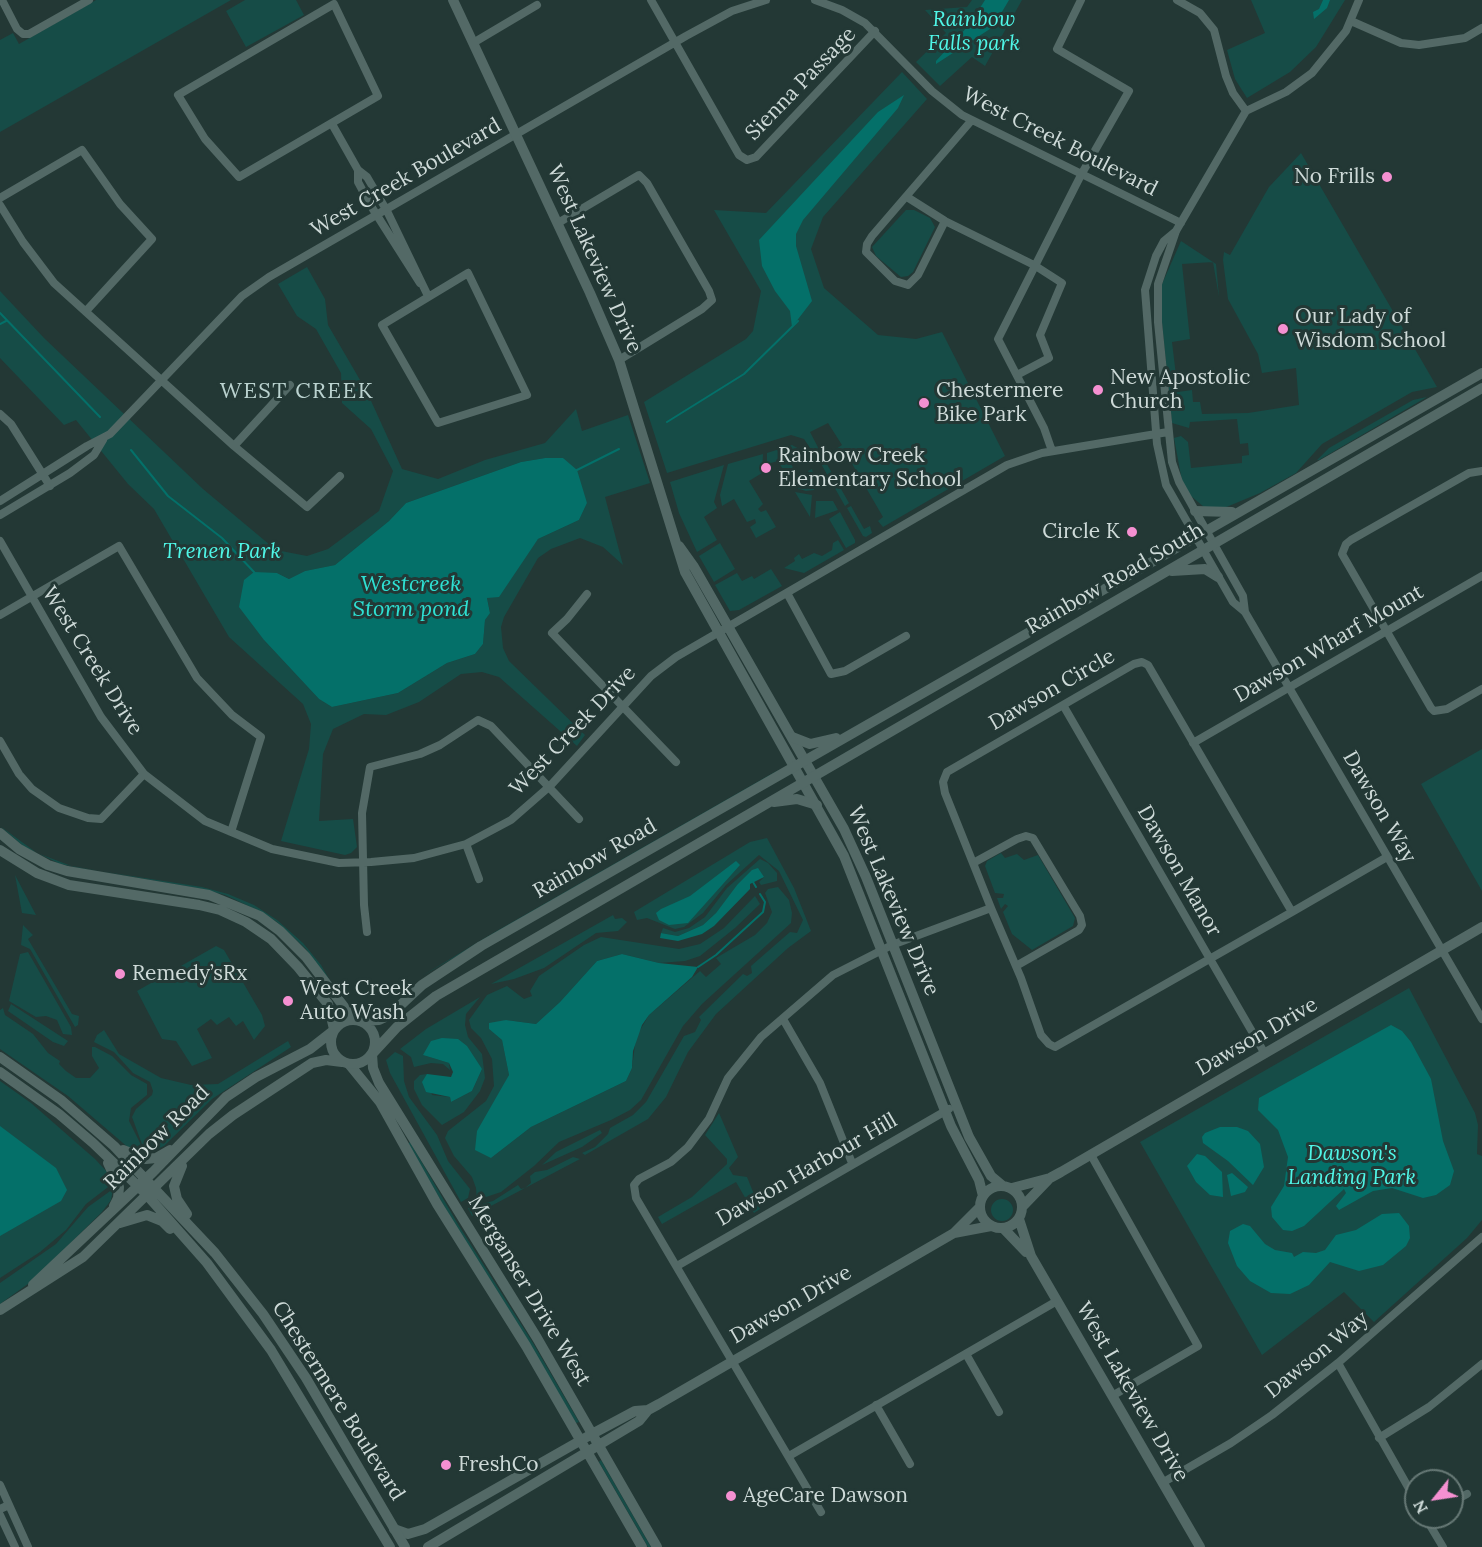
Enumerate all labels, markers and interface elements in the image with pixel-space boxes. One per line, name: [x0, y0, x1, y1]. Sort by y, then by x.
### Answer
park label: Rainbow Falls park: [928, 7, 1020, 57]
street label: Sienna Passage: [741, 22, 861, 146]
street label: West Creek Boulevard: [958, 82, 1162, 202]
street label: West Creek Boulevard: [306, 113, 506, 243]
street label: West Lakeview Drive: [541, 161, 647, 357]
place label: No Frills: [1294, 164, 1375, 190]
marker: No Frills: [1380, 170, 1394, 184]
place label: Our Lady of Wisdom School: [1295, 304, 1446, 354]
marker: Our Lady of Wisdom School: [1276, 322, 1290, 336]
place label: New Apostolic Church: [1110, 365, 1250, 415]
place label: Chestermere Bike Park: [936, 378, 1063, 428]
district label: WEST CREEK: [220, 379, 374, 405]
marker: New Apostolic Church: [1091, 383, 1105, 397]
marker: Chestermere Bike Park: [917, 396, 931, 410]
place label: Rainbow Creek Elementary School: [778, 443, 962, 493]
marker: Rainbow Creek Elementary School: [759, 461, 773, 475]
street label: Rainbow Road South: [1022, 518, 1208, 640]
place label: Circle K: [1042, 519, 1120, 545]
marker: Circle K: [1125, 525, 1139, 539]
park label: Trenen Park: [163, 539, 281, 565]
water label: Westcreek Storm pond: [353, 572, 469, 624]
street label: Dawson Wharf Mount: [1230, 580, 1428, 708]
street label: West Creek Drive: [36, 582, 148, 740]
street label: Dawson Circle: [985, 644, 1119, 736]
street label: West Creek Drive: [505, 661, 641, 801]
street label: Dawson Way: [1337, 747, 1421, 867]
street label: Dawson Manor: [1131, 801, 1227, 941]
street label: West Lakeview Drive: [842, 802, 944, 1000]
street label: Rainbow Road: [529, 814, 661, 904]
place label: Remedy’sRx: [132, 961, 247, 987]
marker: Remedy’sRx: [113, 967, 127, 981]
place label: West Creek Auto Wash: [300, 976, 412, 1026]
street label: Dawson Drive: [1192, 992, 1322, 1082]
marker: West Creek Auto Wash: [281, 994, 295, 1008]
street label: Rainbow Road: [99, 1080, 215, 1196]
street label: Dawson Harbour Hill: [712, 1108, 902, 1232]
park label: Dawson's Landing Park: [1288, 1141, 1416, 1191]
street label: Merganser Drive West: [462, 1191, 596, 1391]
street label: Dawson Drive: [726, 1260, 856, 1350]
street label: Chestermere Boulevard: [266, 1297, 410, 1505]
street label: West Lakeview Drive: [1070, 1298, 1194, 1486]
street label: Dawson Way: [1261, 1306, 1373, 1404]
place label: FreshCo: [458, 1452, 539, 1478]
marker: FreshCo: [439, 1458, 453, 1472]
north arrow: [1404, 1469, 1464, 1529]
place label: AgeCare Dawson: [743, 1483, 908, 1509]
marker: AgeCare Dawson: [724, 1489, 738, 1503]
text: N: [1408, 1497, 1432, 1517]

